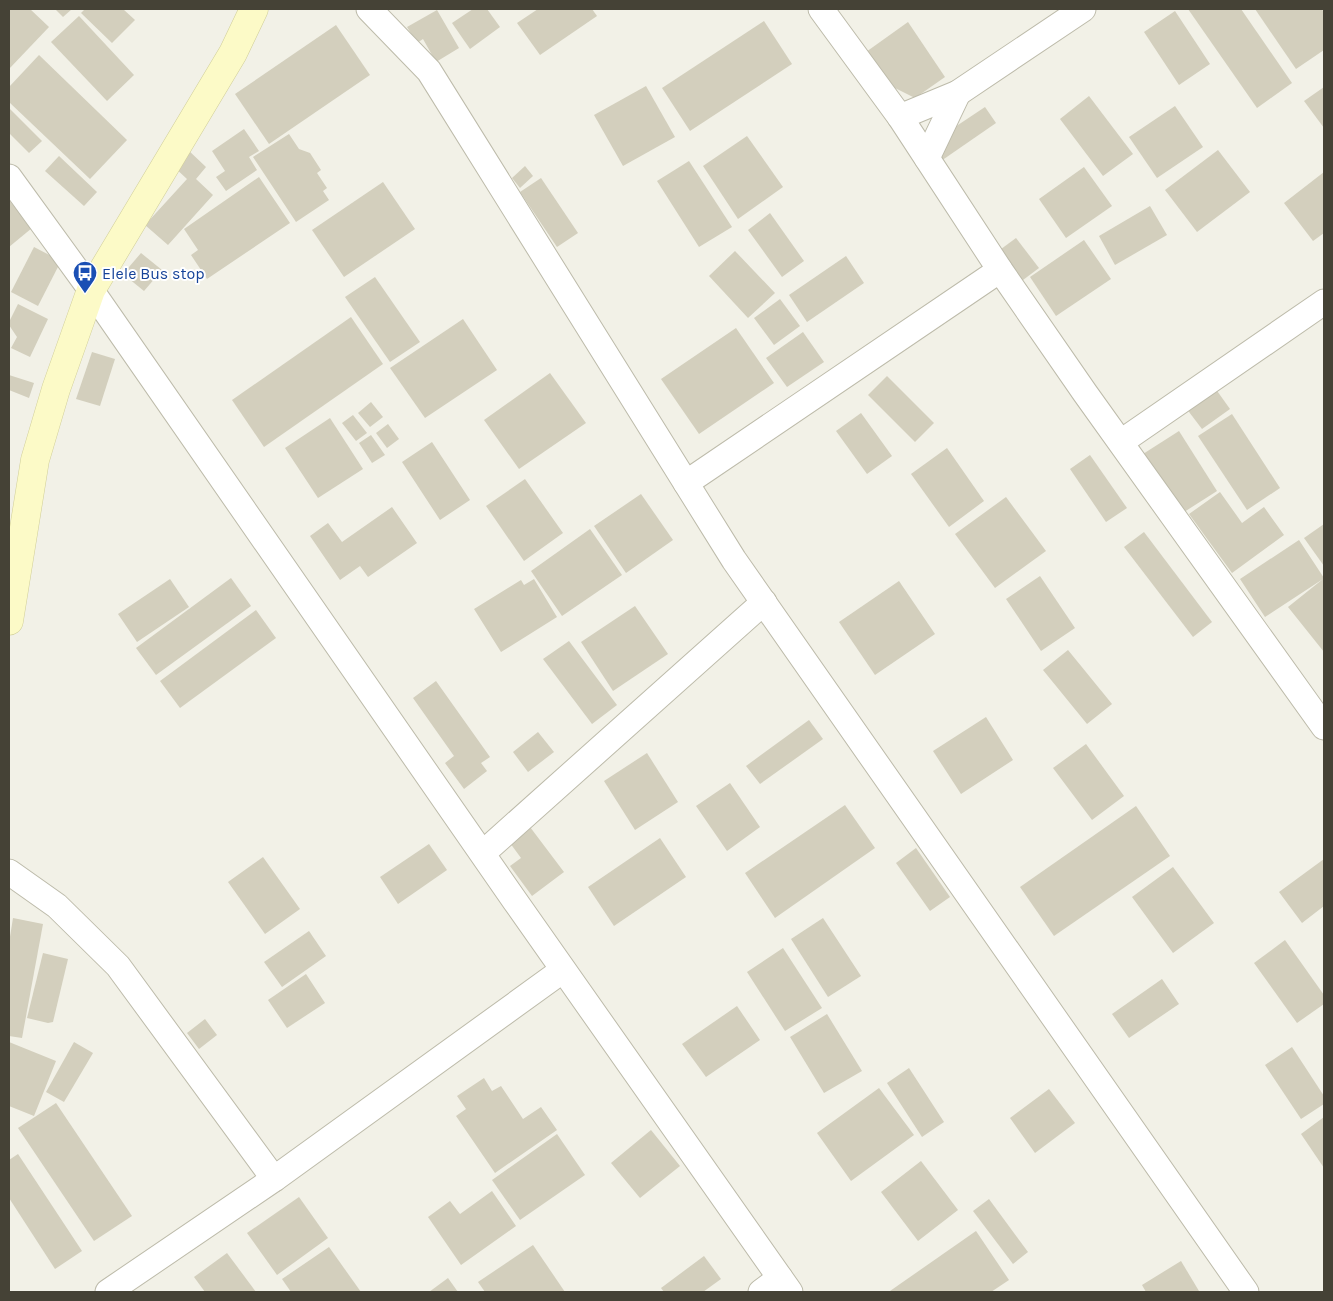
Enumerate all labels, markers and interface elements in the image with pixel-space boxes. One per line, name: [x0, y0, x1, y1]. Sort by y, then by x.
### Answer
bus stop icon: Elele Bus stop: [72, 260, 98, 294]
place label: Elele Bus stop: [102, 264, 205, 283]

